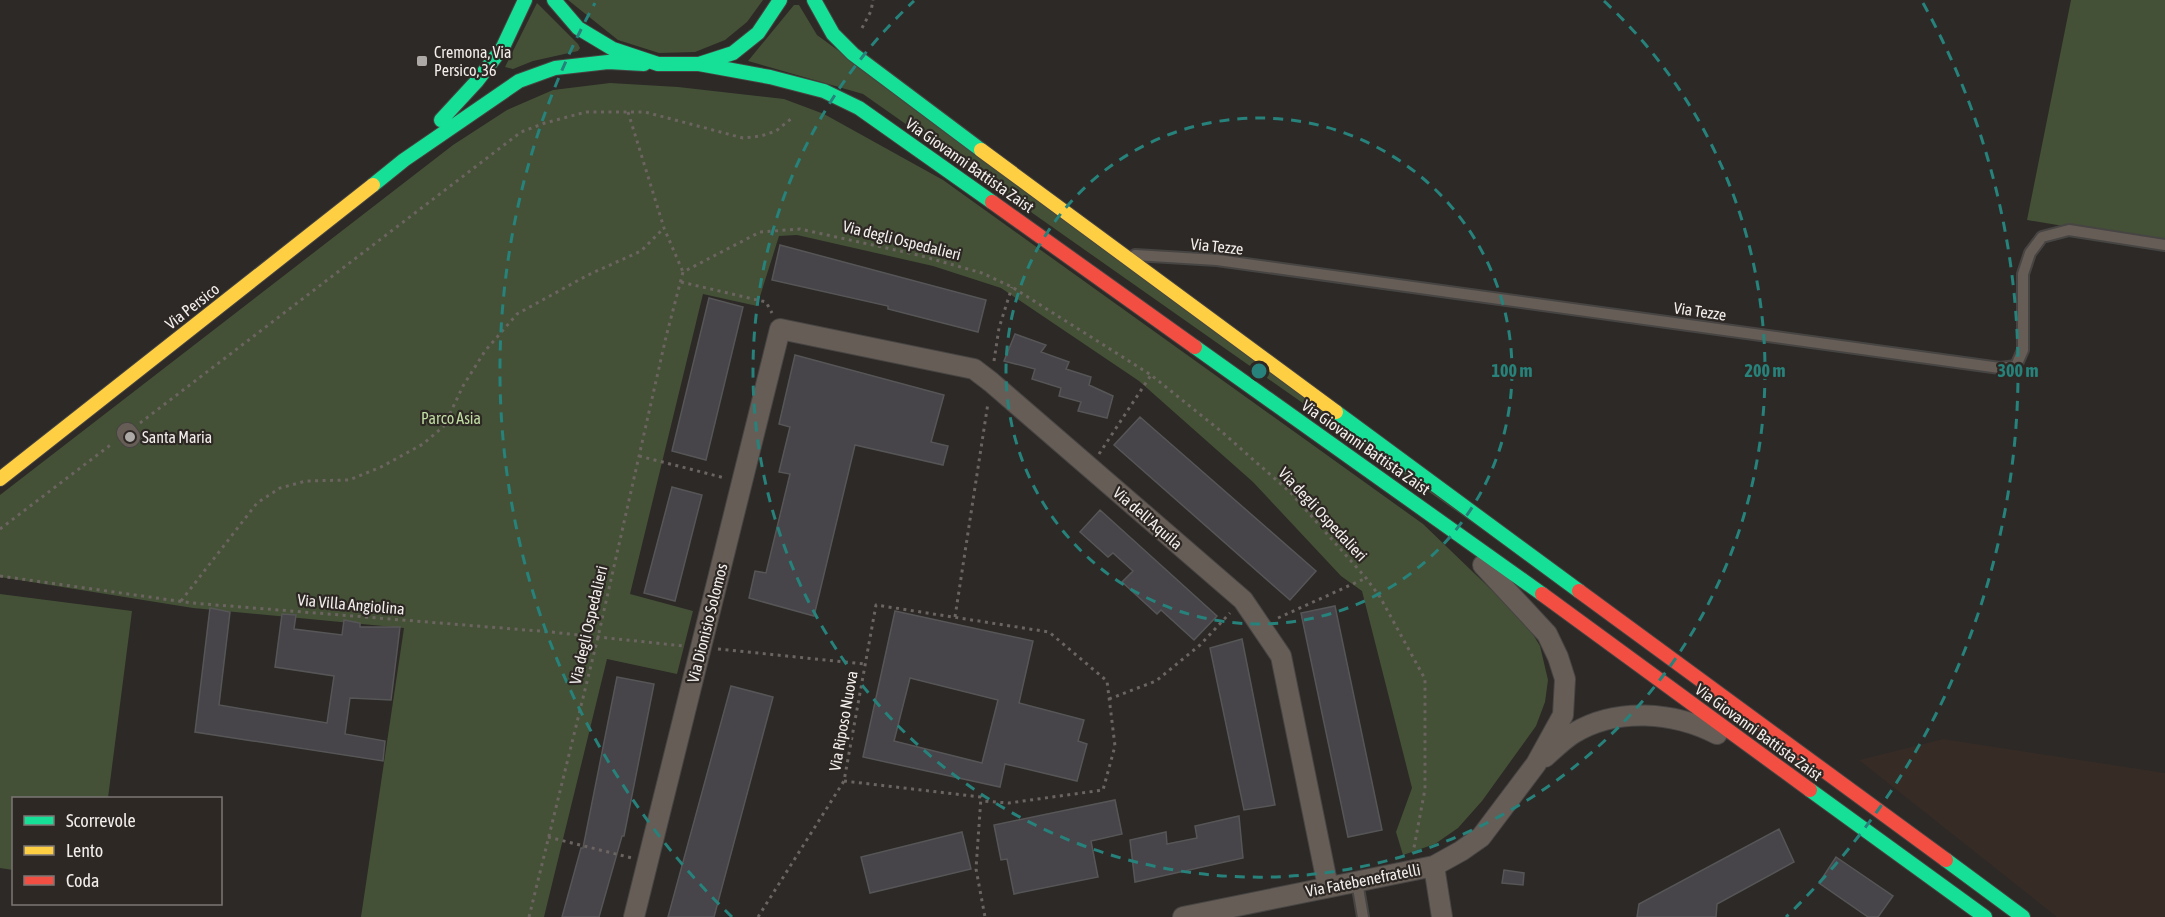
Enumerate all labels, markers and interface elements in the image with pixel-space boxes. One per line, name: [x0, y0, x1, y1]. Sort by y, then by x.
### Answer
place label: Cremona, Via Persico, 36: [434, 43, 511, 79]
marker: Cremona, Via Persico, 36: [415, 54, 429, 68]
street label: Via Giovanni Battista Zaist: [902, 114, 1038, 216]
street label: Via degli Ospedalieri: [841, 217, 963, 264]
street label: Via Tezze: [1190, 234, 1244, 258]
street label: Via Persico: [161, 279, 223, 333]
street label: Via Tezze: [1672, 298, 1728, 324]
text: 100 m: [1492, 360, 1532, 381]
text: 200 m: [1745, 360, 1785, 381]
text: 300 m: [1998, 360, 2038, 381]
centre of rings: [1249, 361, 1269, 381]
street label: Via Giovanni Battista Zaist: [1298, 396, 1434, 498]
park label: Parco Asia: [421, 409, 481, 427]
place label: Santa Maria: [142, 428, 212, 446]
marker: Santa Maria: [123, 430, 137, 444]
street label: Via degli Ospedalieri: [1274, 463, 1371, 565]
street label: Via dell'Aquila: [1109, 483, 1186, 554]
street label: Via Dionisio Solomos: [683, 561, 731, 685]
street label: Via degli Ospedalieri: [566, 564, 611, 686]
street label: Via Villa Angiolina: [297, 590, 405, 619]
street label: Via Riposo Nuova: [825, 669, 862, 773]
street label: Via Giovanni Battista Zaist: [1692, 680, 1826, 784]
legend: [12, 797, 222, 905]
text: Scorrevole: [66, 810, 136, 831]
text: Lento: [66, 840, 103, 861]
street label: Via Fatebenefratelli: [1304, 860, 1422, 900]
text: Coda: [66, 870, 99, 891]

